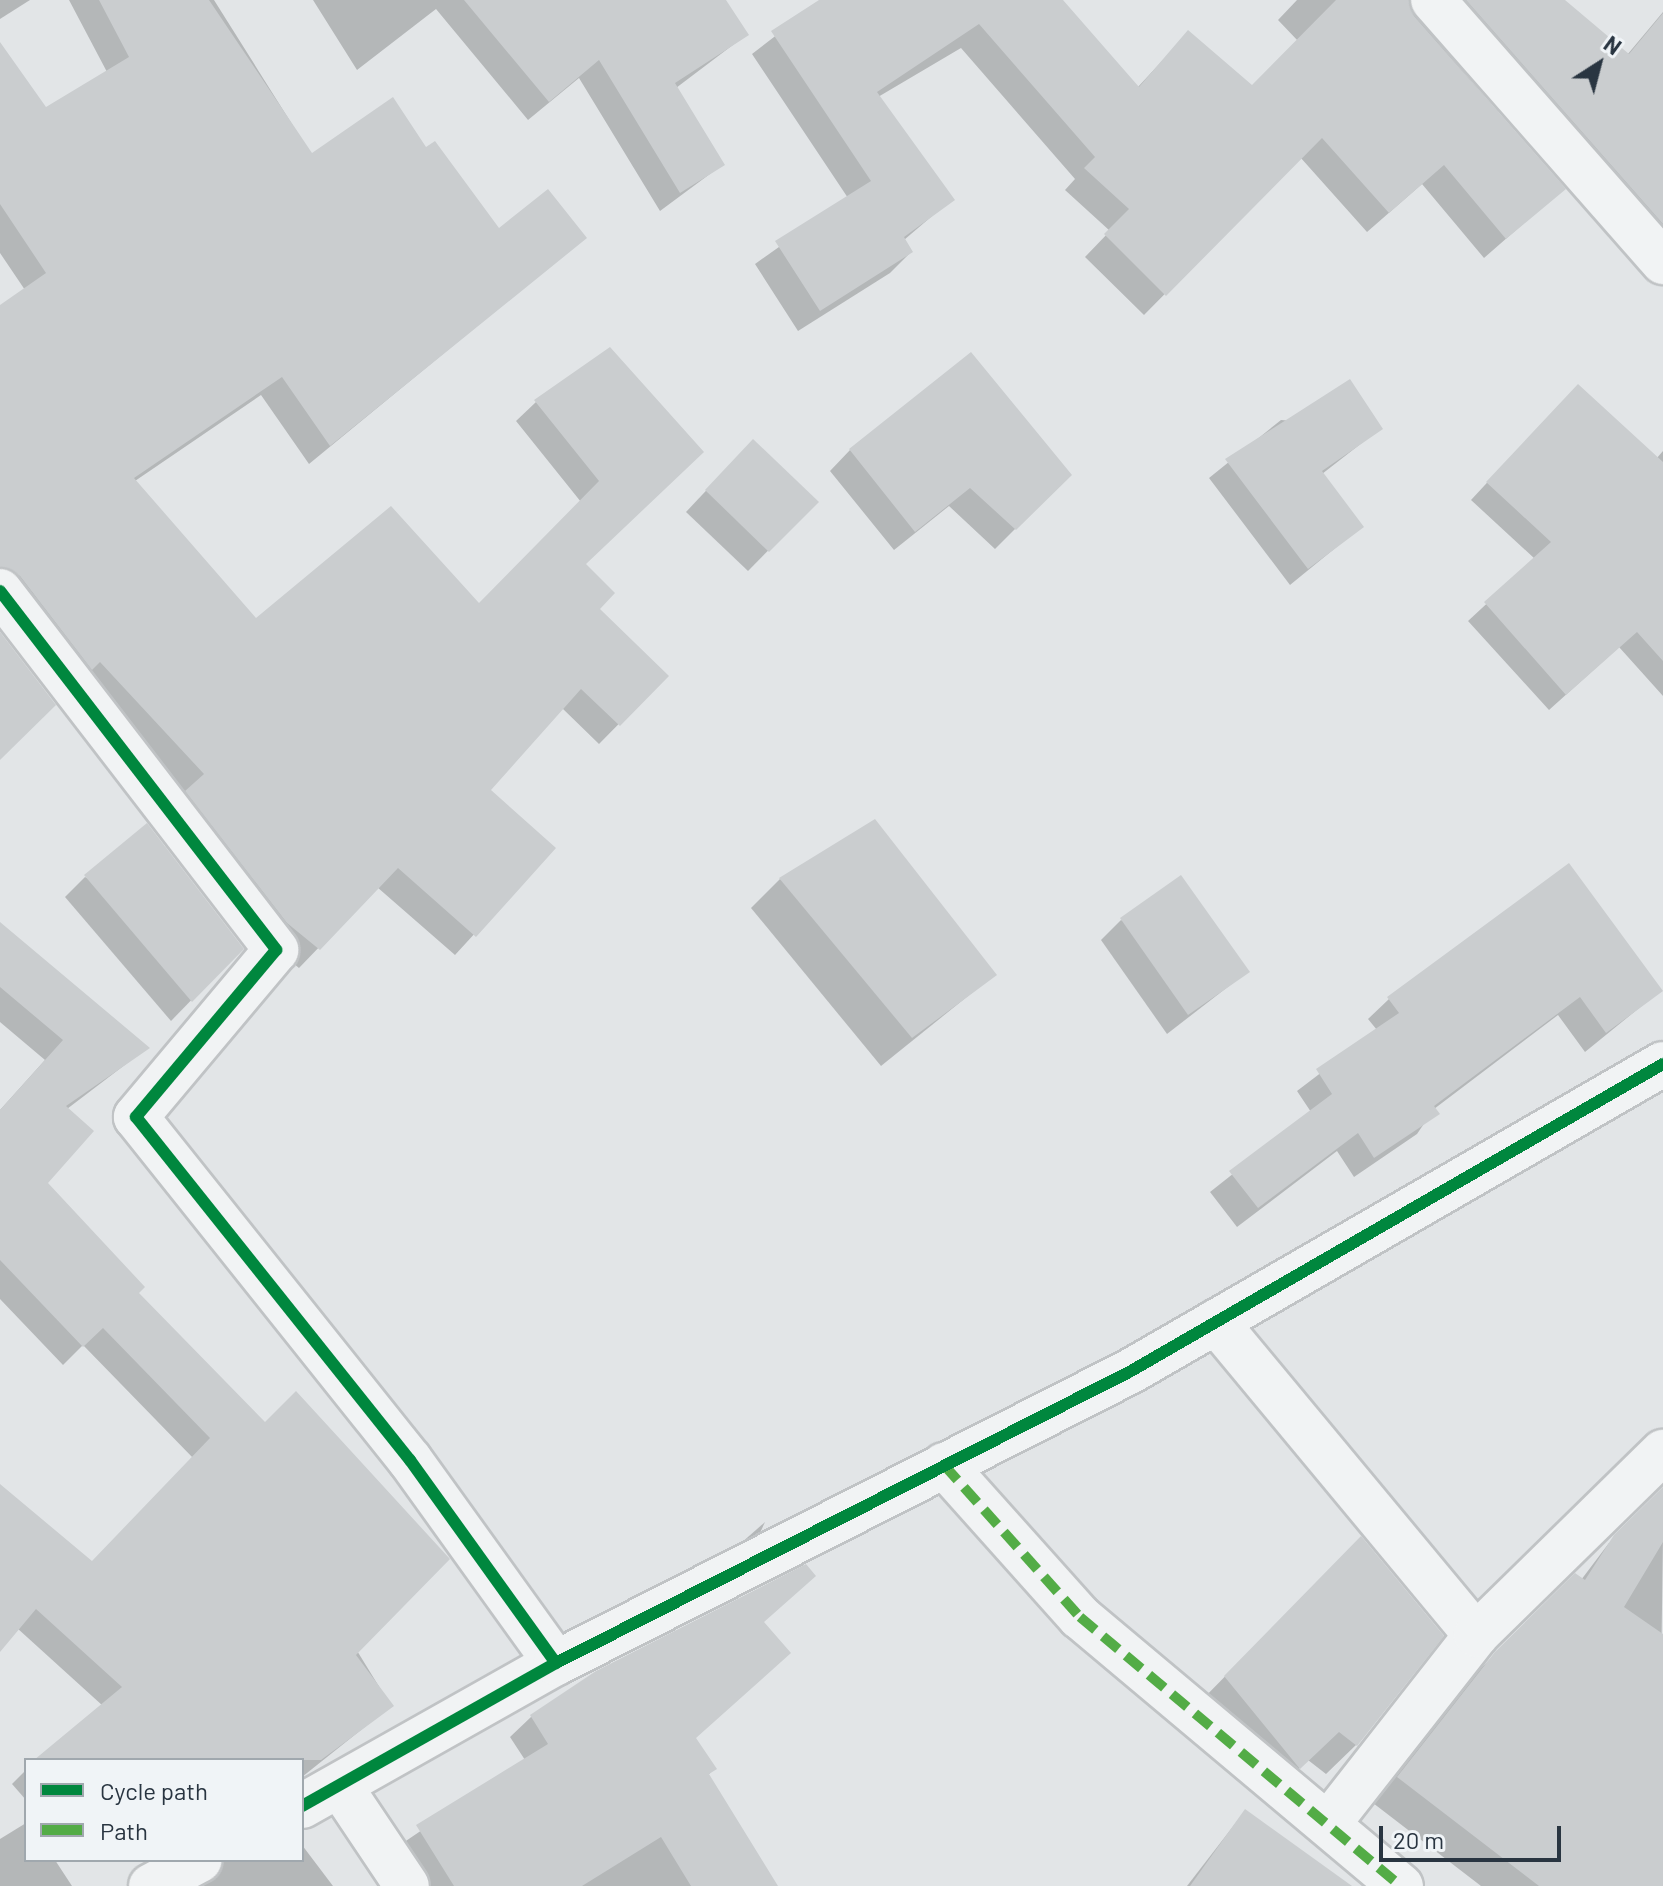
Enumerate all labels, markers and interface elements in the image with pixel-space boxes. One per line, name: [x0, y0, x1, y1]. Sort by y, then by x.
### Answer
north arrow: [1559, 24, 1639, 104]
text: N: [1600, 30, 1627, 59]
legend: [24, 1758, 304, 1862]
text: Cycle path: [100, 1776, 208, 1805]
scale bar: [1383, 1810, 1565, 1860]
text: Path: [100, 1816, 148, 1845]
text: 20 m: [1393, 1825, 1444, 1854]

